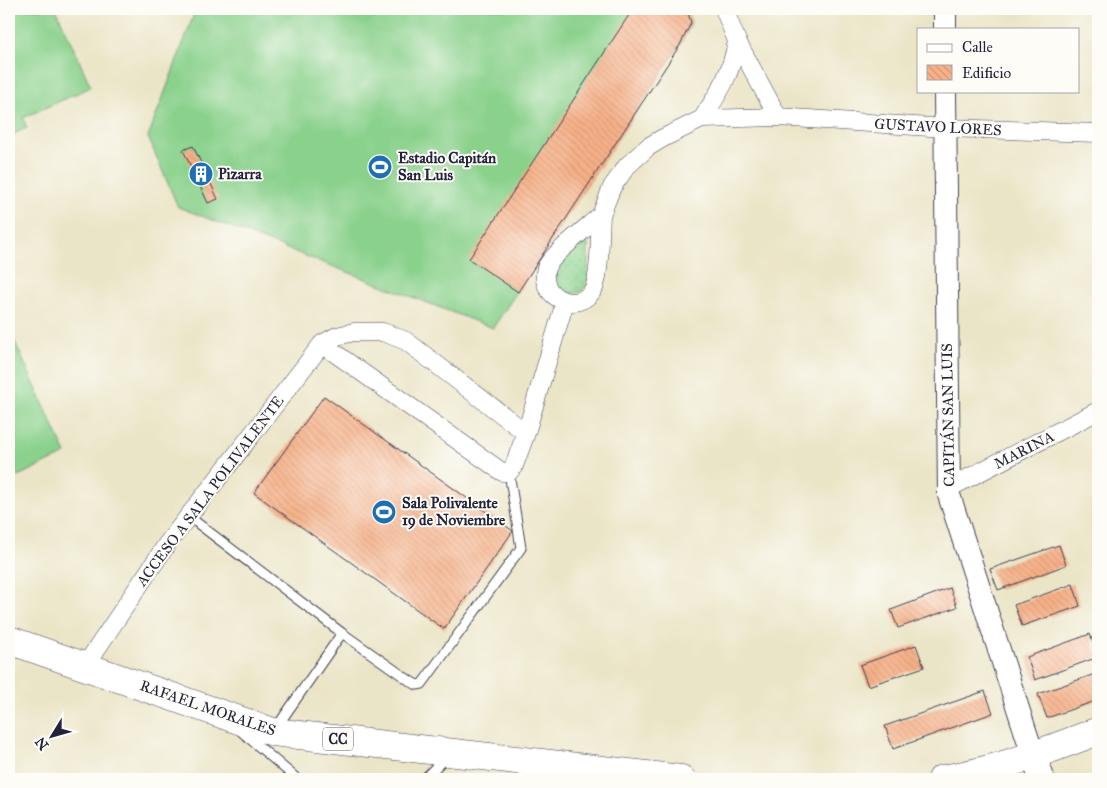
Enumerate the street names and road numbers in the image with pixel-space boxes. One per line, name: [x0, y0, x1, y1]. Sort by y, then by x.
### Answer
street label: GUSTAVO LORES: [874, 115, 1002, 139]
street label: CAPITÁN SAN LUIS: [937, 343, 958, 487]
street label: ACCESO A SALA POLIVALENTE: [132, 392, 288, 591]
street label: MARINA: [991, 427, 1057, 473]
street label: RAFAEL MORALES: [138, 676, 278, 740]
road number: CC: [323, 728, 353, 751]

